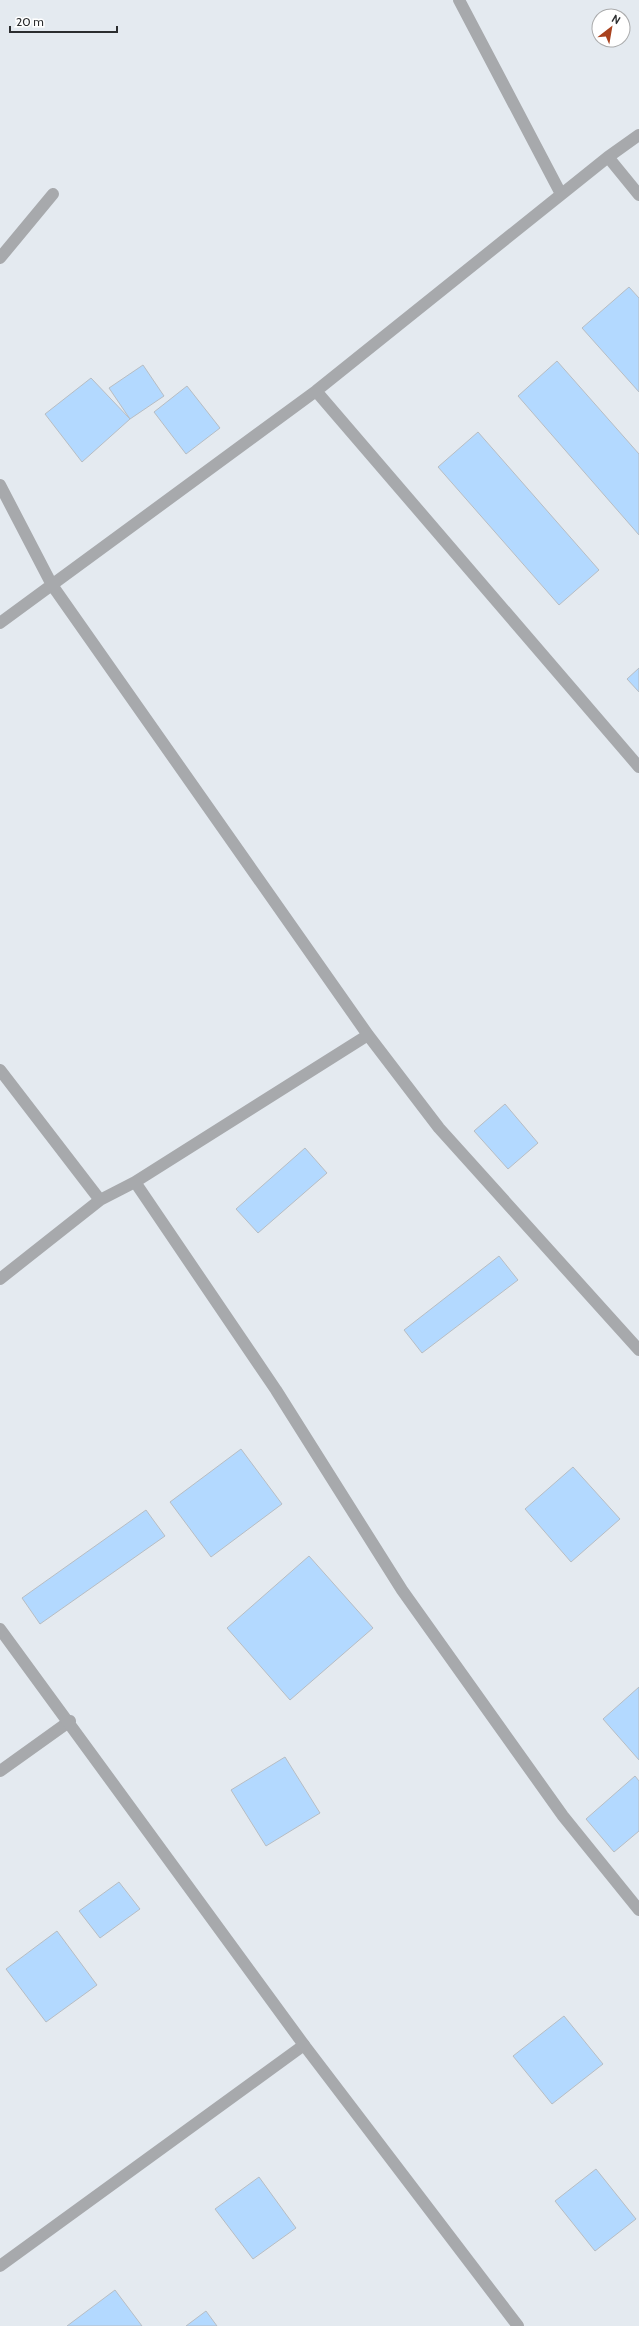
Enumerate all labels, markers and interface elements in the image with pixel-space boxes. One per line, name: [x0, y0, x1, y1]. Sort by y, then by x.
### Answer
scale bar: [10, 8, 117, 34]
north arrow: [591, 8, 631, 48]
text: N: [609, 11, 623, 27]
text: 20 m: [16, 14, 44, 29]

